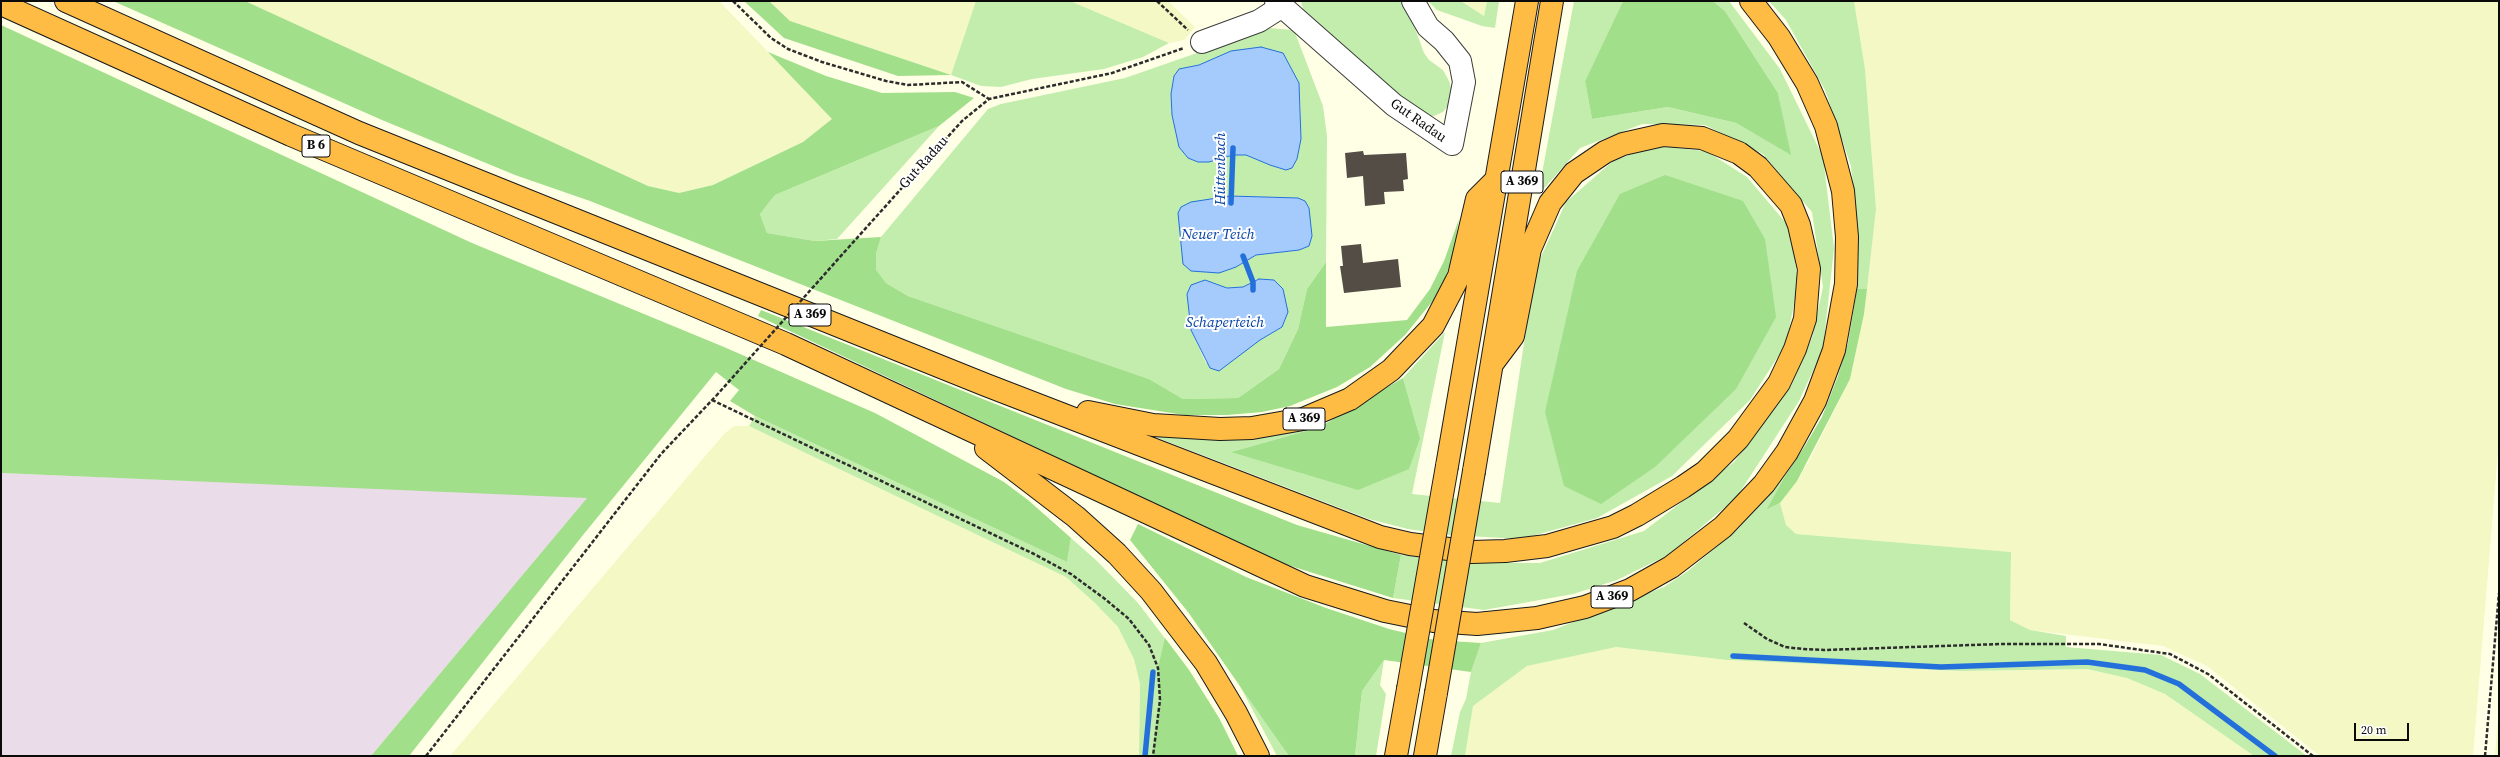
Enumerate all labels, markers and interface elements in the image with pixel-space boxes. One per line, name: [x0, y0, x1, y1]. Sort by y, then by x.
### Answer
street label: Gut Radau: [1387, 96, 1449, 146]
water label: Hüttenbach: [1212, 132, 1230, 206]
street label: Gut Radau: [896, 133, 952, 193]
road number: B 6: [302, 135, 330, 157]
road number: A 369: [1501, 171, 1543, 193]
water label: Neuer Teich: [1181, 226, 1255, 244]
road number: A 369: [789, 304, 831, 326]
water label: Schaperteich: [1186, 314, 1264, 332]
road number: A 369: [1283, 408, 1325, 430]
road number: A 369: [1591, 586, 1633, 608]
scale bar: [2356, 715, 2411, 741]
text: 20 m: [2361, 722, 2387, 738]

